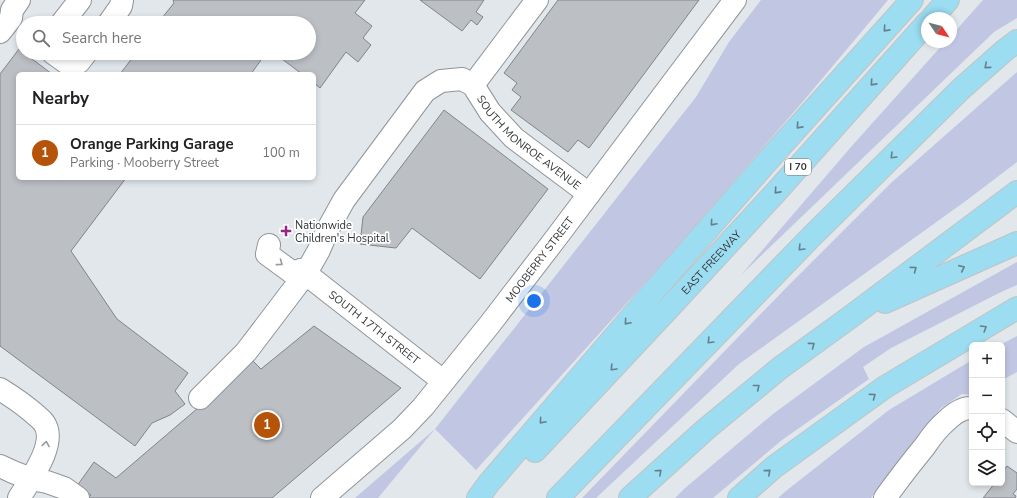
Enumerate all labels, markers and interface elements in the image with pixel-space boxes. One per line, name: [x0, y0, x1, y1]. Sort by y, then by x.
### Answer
north arrow: [921, 12, 957, 48]
search box: [16, 16, 316, 60]
one-way arrow: [883, 24, 890, 32]
icon: search: [30, 27, 52, 49]
text: Search here: [62, 28, 142, 48]
one-way arrow: [984, 61, 992, 69]
one-way arrow: [871, 79, 878, 86]
text: Nearby: [32, 87, 89, 110]
street label: SOUTH MONROE AVENUE: [474, 92, 584, 193]
one-way arrow: [796, 121, 803, 129]
text: Orange Parking Garage: [70, 134, 234, 154]
text: 1: [41, 144, 49, 162]
text: 100 m: [262, 144, 300, 162]
one-way arrow: [890, 151, 898, 159]
text: Parking · Mooberry Street: [70, 154, 219, 172]
road number: I 70: [785, 159, 811, 175]
one-way arrow: [775, 186, 782, 193]
street label: MOOBERRY STREET: [502, 213, 577, 305]
place label: Nationwide Children's Hospital: [295, 218, 390, 246]
one-way arrow: [710, 219, 717, 226]
marker: Nationwide Children's Hospital: [280, 225, 292, 237]
street label: EAST FREEWAY: [678, 227, 745, 298]
one-way arrow: [798, 243, 806, 251]
one-way arrow: [276, 259, 283, 266]
one-way arrow: [957, 265, 965, 273]
one-way arrow: [910, 267, 917, 274]
street label: SOUTH 17TH STREET: [326, 287, 423, 368]
your location: [524, 291, 544, 311]
one-way arrow: [624, 317, 632, 325]
one-way arrow: [980, 325, 987, 332]
one-way arrow: [707, 336, 715, 344]
one-way arrow: [808, 342, 815, 350]
map controls: [969, 342, 1005, 486]
button: +: [969, 342, 1005, 378]
one-way arrow: [610, 363, 617, 371]
button: −: [969, 378, 1005, 414]
one-way arrow: [752, 385, 760, 392]
one-way arrow: [868, 393, 875, 400]
pin: 1: [254, 410, 280, 440]
button: locate: [969, 414, 1005, 450]
one-way arrow: [540, 416, 547, 423]
one-way arrow: [42, 441, 50, 447]
button: layers: [969, 450, 1005, 486]
one-way arrow: [654, 469, 661, 476]
one-way arrow: [763, 470, 771, 477]

